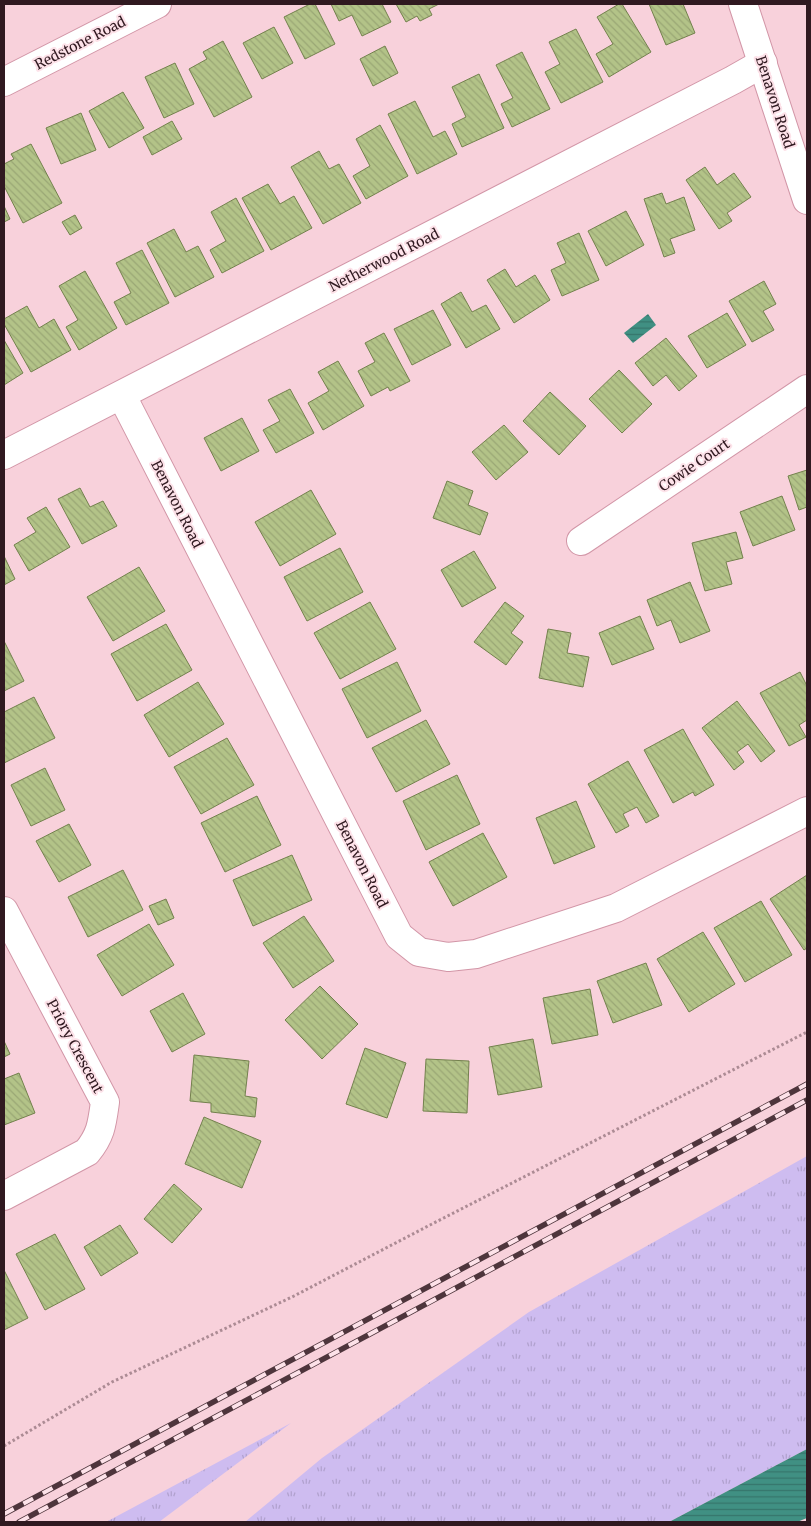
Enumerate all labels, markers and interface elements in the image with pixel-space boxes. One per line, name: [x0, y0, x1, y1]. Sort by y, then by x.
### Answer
street label: Redstone Road: [31, 12, 129, 74]
street label: Benavon Road: [752, 53, 799, 151]
street label: Netherwood Road: [326, 224, 443, 296]
street label: Cowie Court: [655, 434, 733, 495]
street label: Benavon Road: [147, 457, 207, 551]
street label: Benavon Road: [332, 817, 392, 911]
street label: Priory Crescent: [43, 996, 108, 1097]

